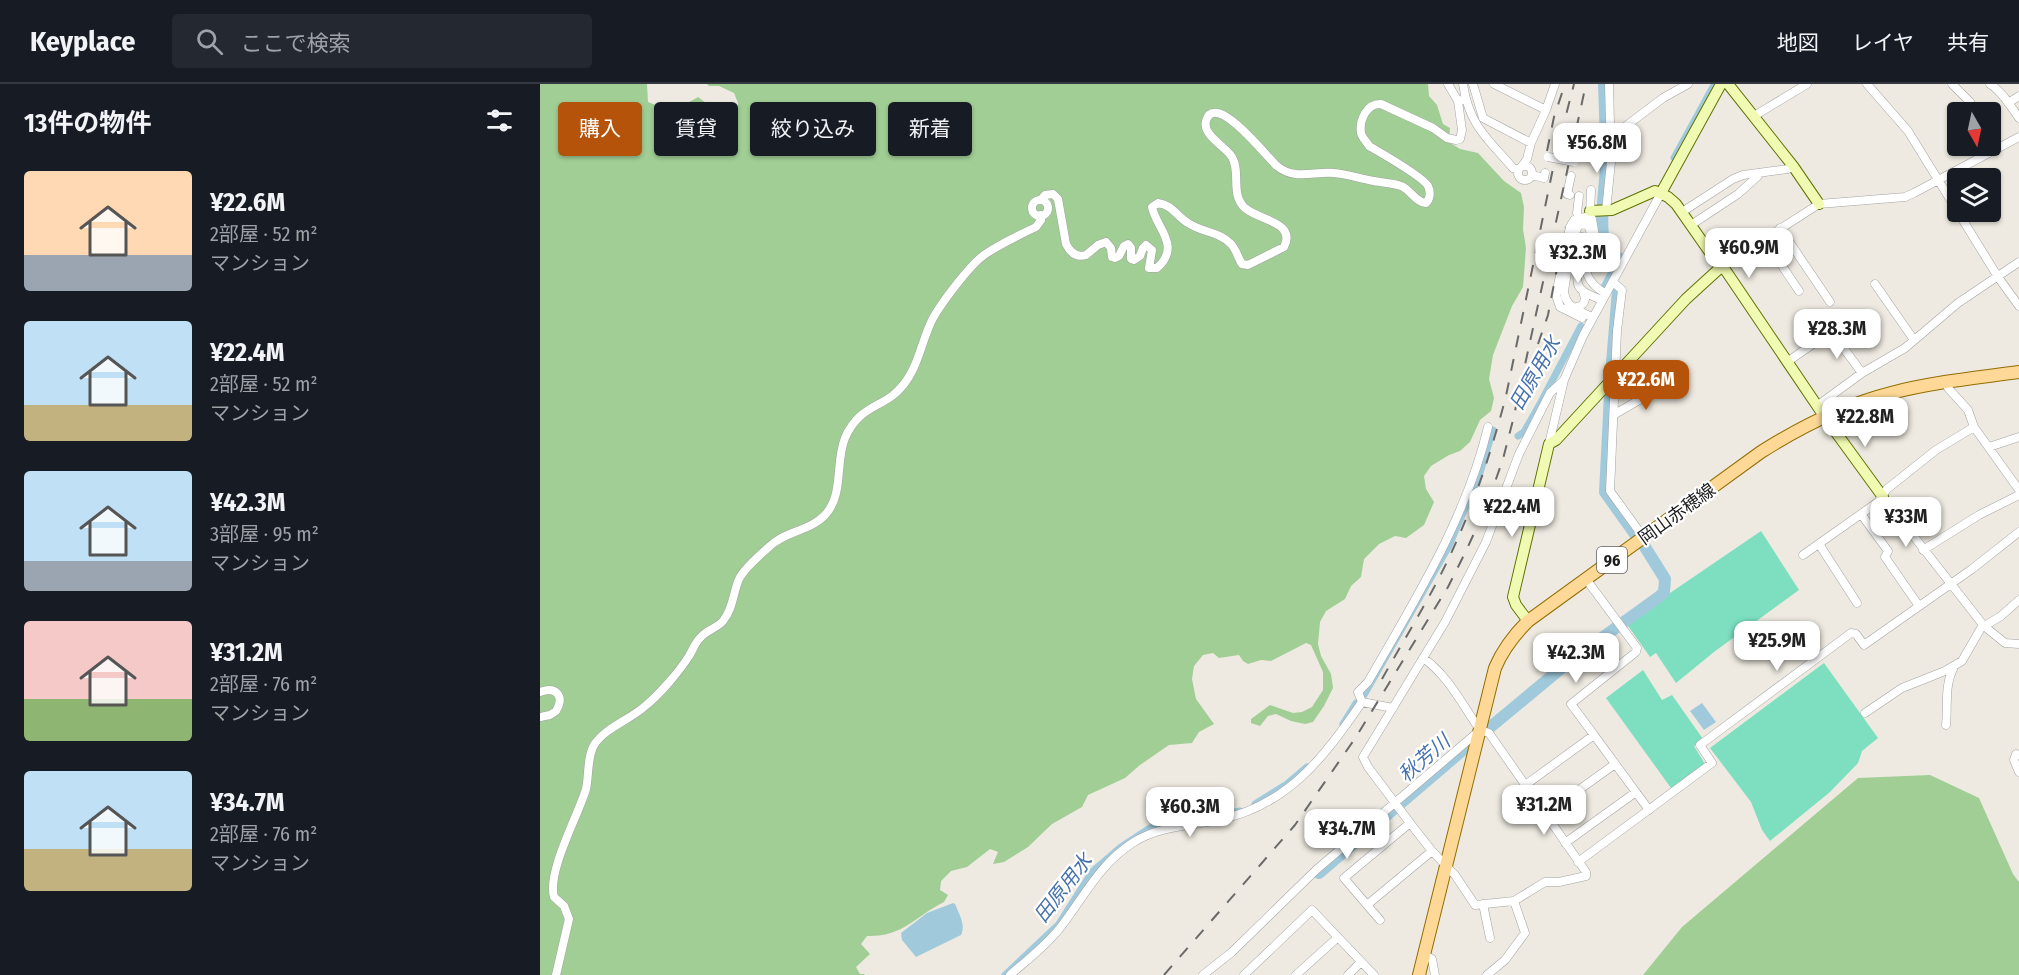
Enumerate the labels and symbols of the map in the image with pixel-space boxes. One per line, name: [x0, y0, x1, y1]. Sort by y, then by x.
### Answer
north arrow: [1947, 102, 2001, 156]
pin: ¥56.8M: [1548, 123, 1646, 174]
pin: ¥60.9M: [1700, 228, 1798, 279]
pin: ¥32.3M: [1529, 233, 1627, 284]
pin: ¥28.3M: [1788, 309, 1886, 360]
water label: 田原用水: [1505, 331, 1566, 414]
pin: ¥22.6M: [1597, 360, 1695, 411]
pin: ¥22.8M: [1816, 397, 1914, 448]
street label: 岡山赤穂線: [1634, 479, 1720, 549]
pin: ¥22.4M: [1463, 487, 1561, 538]
pin: ¥33M: [1870, 497, 1942, 548]
road number: 96: [1597, 547, 1627, 573]
pin: ¥25.9M: [1728, 621, 1826, 672]
pin: ¥42.3M: [1527, 633, 1625, 684]
water label: 秋芳川: [1393, 728, 1456, 787]
pin: ¥31.2M: [1495, 785, 1593, 836]
pin: ¥60.3M: [1141, 787, 1239, 838]
pin: ¥34.7M: [1298, 809, 1396, 860]
water label: 田原用水: [1029, 848, 1098, 927]

